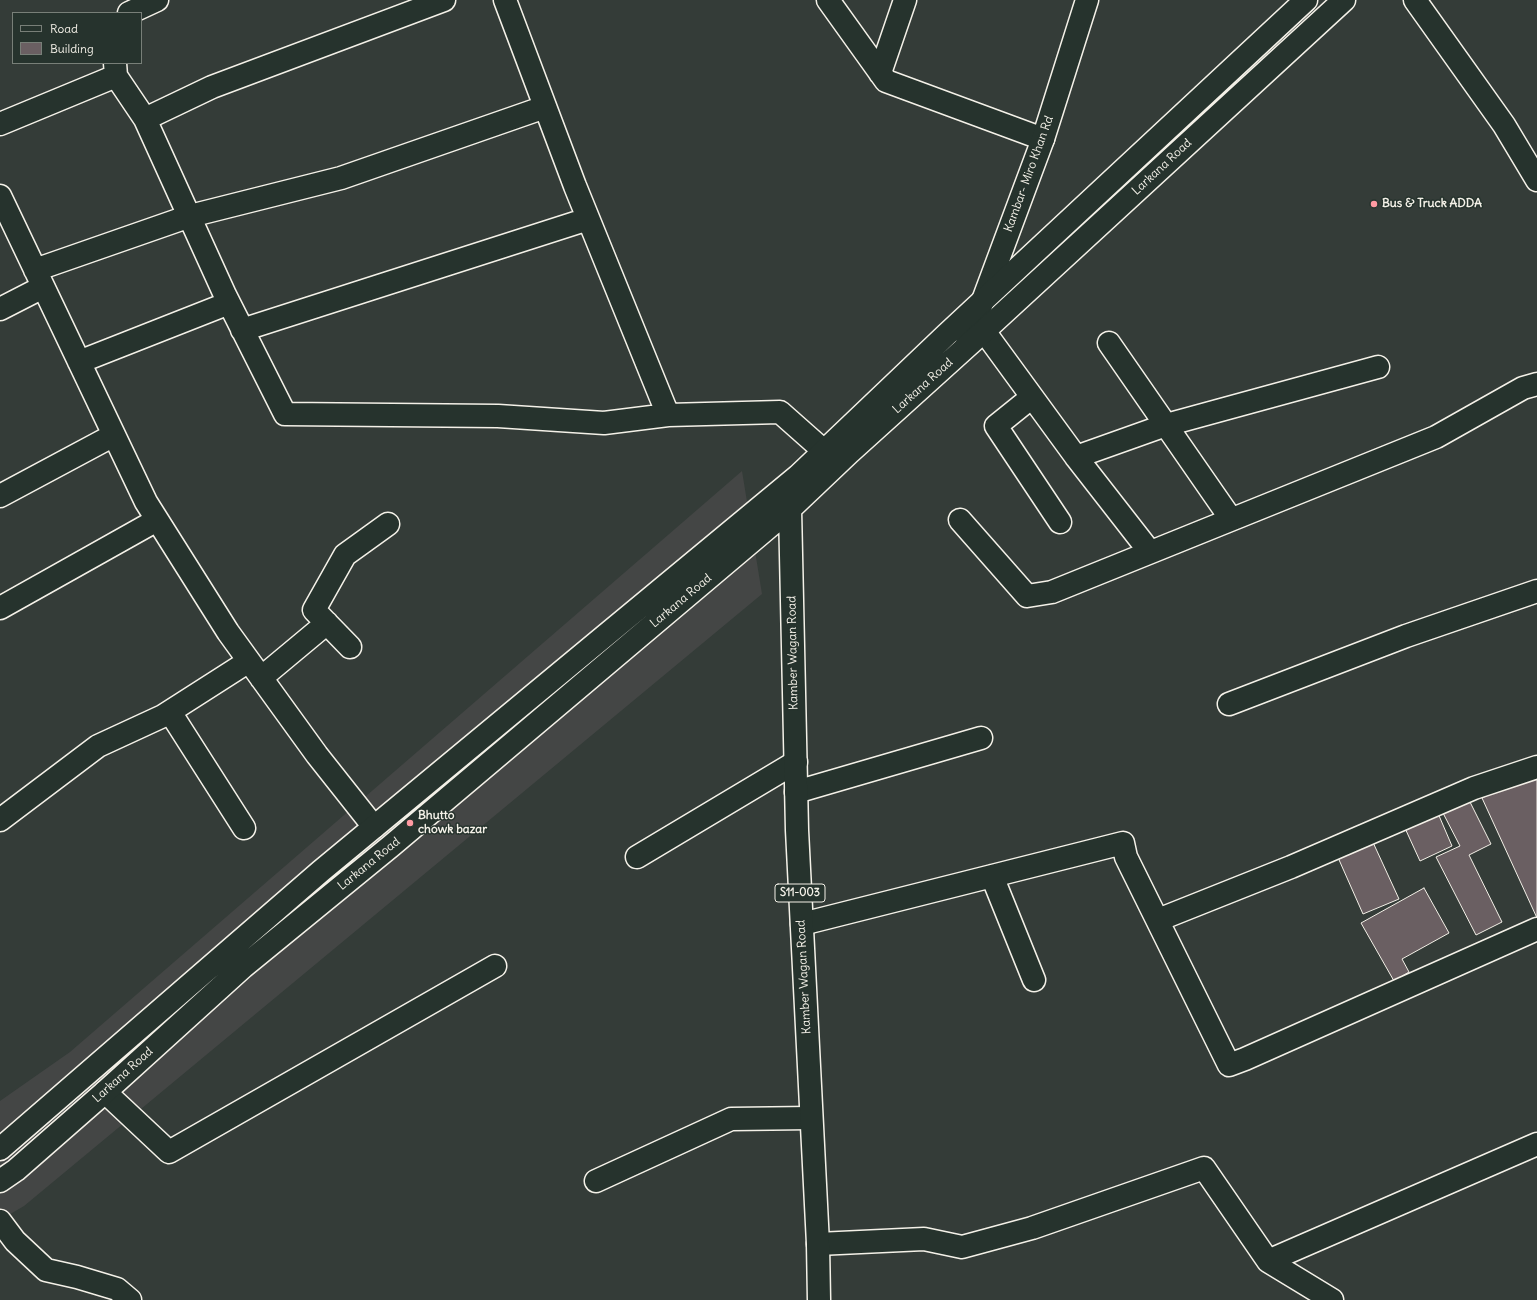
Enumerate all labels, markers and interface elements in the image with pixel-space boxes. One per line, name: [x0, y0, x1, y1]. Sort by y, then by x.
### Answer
legend: [12, 12, 142, 64]
text: Road: [50, 21, 78, 36]
text: Building: [50, 41, 94, 56]
street label: Kambar- Miro Khan Rd: [1001, 114, 1057, 234]
street label: Larkana Road: [1129, 136, 1195, 198]
place label: Bus & Truck ADDA: [1382, 197, 1482, 211]
marker: Bus & Truck ADDA: [1369, 199, 1379, 209]
street label: Larkana Road: [890, 355, 956, 417]
street label: Larkana Road: [647, 571, 715, 631]
street label: Kamber Wagan Road: [785, 596, 801, 710]
place label: Bhutto chowk bazar: [418, 809, 487, 837]
marker: Bhutto chowk bazar: [405, 818, 415, 828]
street label: Larkana Road: [335, 835, 403, 893]
road number: S11-003: [775, 884, 825, 902]
street label: Kamber Wagan Road: [794, 920, 814, 1034]
street label: Larkana Road: [90, 1044, 156, 1106]

